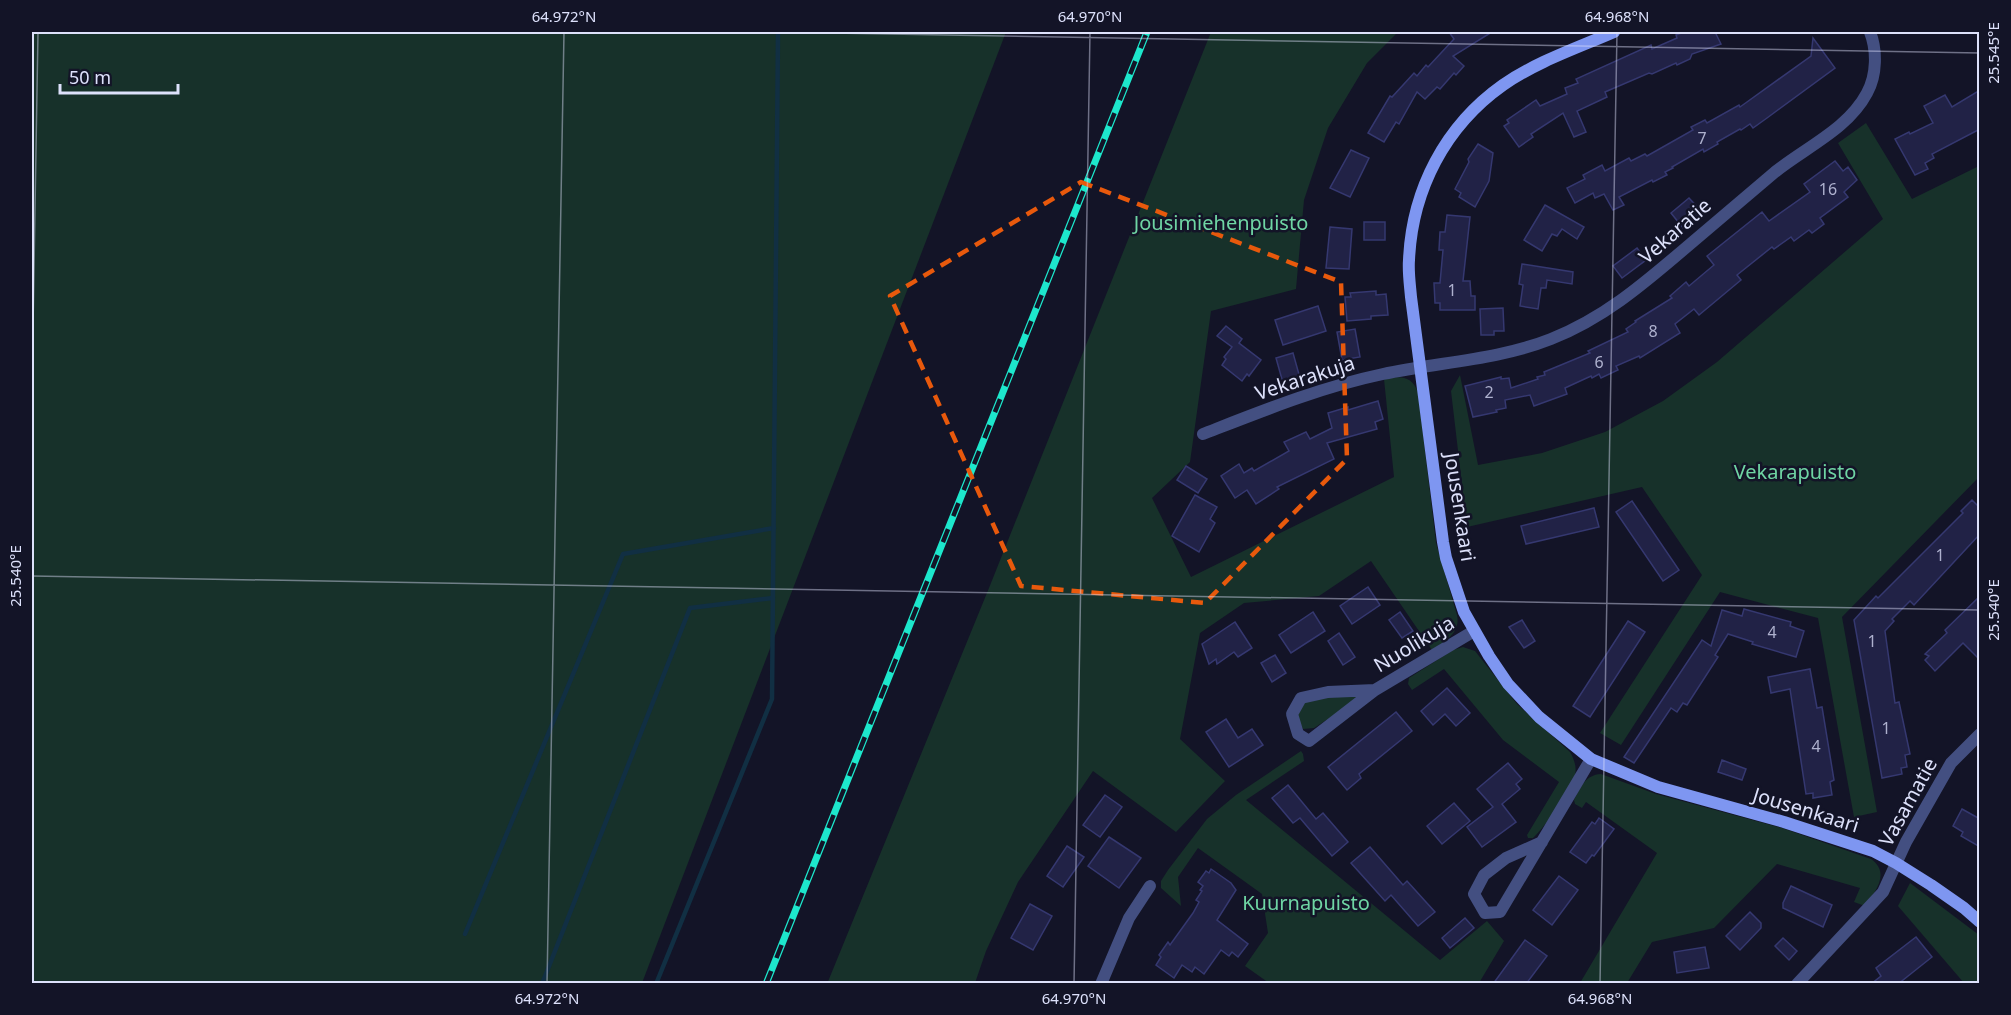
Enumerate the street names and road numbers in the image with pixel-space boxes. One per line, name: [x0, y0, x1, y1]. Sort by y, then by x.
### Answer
street label: Vekaratie: [1633, 192, 1717, 270]
street label: Vekarakuja: [1252, 349, 1358, 406]
street label: Jousenkaari: [1438, 449, 1482, 563]
street label: Nuolikuja: [1368, 609, 1459, 678]
street label: Vasamatie: [1872, 753, 1943, 851]
street label: Jousenkaari: [1748, 780, 1863, 838]

